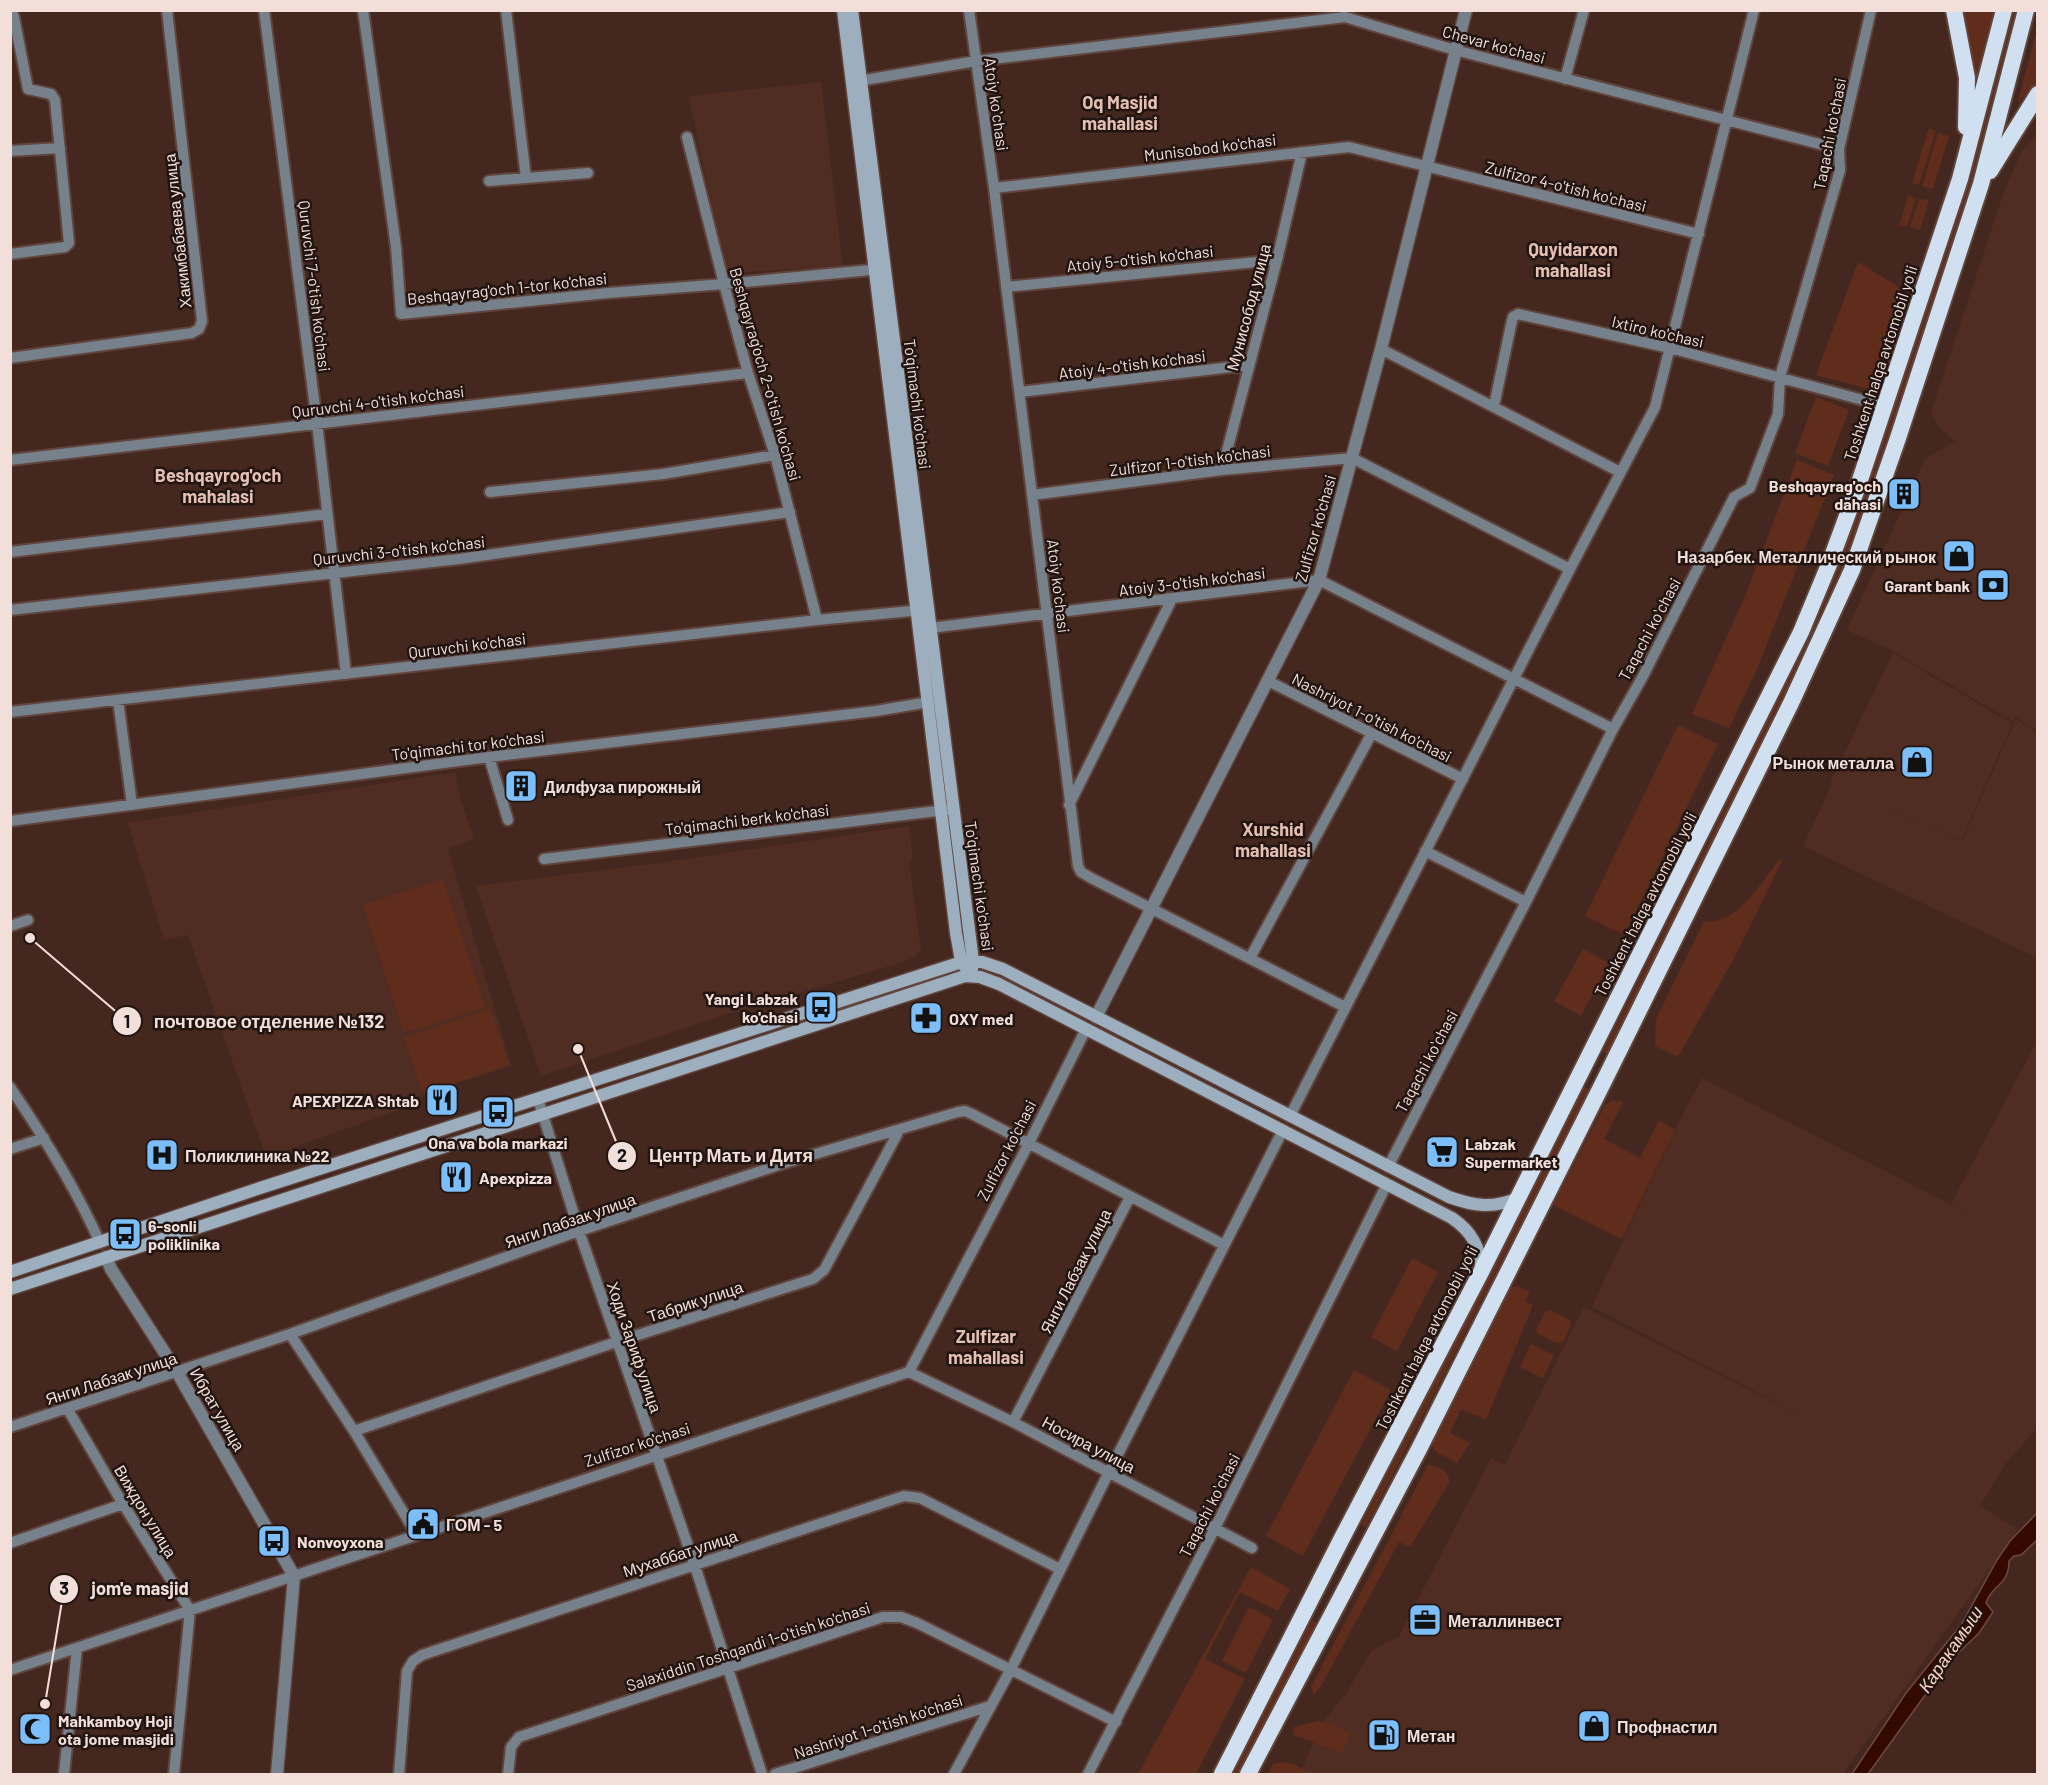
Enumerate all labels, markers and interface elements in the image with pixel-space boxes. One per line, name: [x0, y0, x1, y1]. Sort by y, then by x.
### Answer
street label: Chevar ko'chasi: [1441, 21, 1547, 67]
street label: Atoiy koʻchasi: [981, 56, 1013, 152]
street label: Taqachi koʻchasi: [1809, 76, 1849, 192]
district label: Oq Masjid mahallasi: [1082, 91, 1158, 134]
street label: Munisobod ko'chasi: [1143, 129, 1277, 165]
street label: Хакимбабаева улица: [159, 153, 195, 309]
street label: Zulfizor 4-o'tish ko'chasi: [1483, 157, 1649, 215]
street label: Quruvchi 7-o'tish ko'chasi: [295, 199, 335, 373]
district label: Quyidarxon mahallasi: [1528, 238, 1618, 281]
street label: Atoiy 5-o'tish ko'chasi: [1066, 241, 1214, 275]
street label: Мунисобод улица: [1222, 241, 1274, 373]
street label: Toshkent halqa avtomobil yo'li: [1839, 263, 1921, 463]
street label: Beshqayrag'och 2-o'tish ko'chasi: [726, 265, 806, 483]
street label: Beshqayrag'och 1-tor ko'chasi: [406, 268, 608, 308]
street label: Ixtiro ko'chasi: [1610, 311, 1706, 351]
street label: To'qimachi ko'chasi: [901, 338, 935, 470]
street label: Atoiy 4-o'tish ko'chasi: [1057, 346, 1207, 382]
street label: Quruvchi 4-o'tish ko'chasi: [291, 381, 465, 421]
street label: Zulfizor 1-o'tish ko'chasi: [1108, 441, 1272, 479]
district label: Beshqayrog'och mahalasi: [155, 464, 281, 507]
street label: Zulfizor ko'chasi: [1291, 472, 1339, 584]
place label: Beshqayrag'och dahasi: [1769, 476, 1881, 513]
building icon: Beshqayrag'och dahasi: [1886, 476, 1922, 512]
street label: Quruvchi 3-o'tish ko'chasi: [312, 532, 486, 568]
street label: Atoiy koʻchasi: [1044, 538, 1074, 634]
shop icon: Назарбек. Металлический рынок: [1941, 538, 1977, 574]
place label: Назарбек. Металлический рынок: [1677, 547, 1937, 566]
street label: Atoiy 3-o'tish ko'chasi: [1118, 563, 1266, 599]
bank icon: Garant bank: [1975, 567, 2011, 603]
street label: Taqachi koʻchasi: [1614, 574, 1684, 684]
place label: Garant bank: [1885, 576, 1970, 595]
street label: Quruvchi ko'chasi: [407, 628, 527, 662]
street label: Nashriyot 1-o'tish ko'chasi: [1289, 668, 1455, 766]
street label: To'qimachi tor ko'chasi: [390, 726, 546, 764]
shop icon: Рынок металла: [1899, 744, 1935, 780]
place label: Рынок металла: [1773, 753, 1894, 772]
building icon: Дилфуза пирожный: [503, 768, 539, 804]
place label: Дилфуза пирожный: [544, 777, 701, 796]
street label: To'qimachi berk ko'chasi: [664, 800, 830, 838]
street label: Toshkent halqa avtomobil yo'li: [1590, 809, 1700, 999]
district label: Xurshid mahallasi: [1235, 818, 1311, 861]
street label: To'qimachi ko'chasi: [961, 820, 999, 952]
place label: Yangi Labzak ko'chasi: [705, 989, 798, 1026]
bus stop icon: Yangi Labzak ko'chasi: [803, 989, 839, 1025]
pharmacy icon: OXY med: [908, 1000, 944, 1036]
callout: почтовое отделение №132: [112, 1003, 396, 1039]
street label: Taqachi koʻchasi: [1391, 1006, 1461, 1116]
place label: OXY med: [949, 1009, 1013, 1028]
text: 1: [124, 1010, 130, 1032]
text: почтовое отделение №132: [154, 1010, 384, 1032]
restaurant icon: APEXPIZZA Shtab: [424, 1082, 460, 1118]
place label: APEXPIZZA Shtab: [292, 1091, 419, 1110]
bus stop icon: Ona va bola markazi: [480, 1094, 516, 1130]
street label: Zulfizor ko'chasi: [973, 1097, 1039, 1203]
place label: Ona va bola markazi: [428, 1133, 568, 1152]
supermarket icon: Labzak Supermarket: [1424, 1134, 1460, 1170]
place label: Labzak Supermarket: [1465, 1134, 1558, 1171]
hospital icon: Поликлиника №22: [144, 1137, 180, 1173]
callout: Центр Мать и Дитя: [607, 1138, 825, 1174]
text: 2: [617, 1144, 627, 1166]
text: Центр Мать и Дитя: [649, 1144, 813, 1166]
place label: Поликлиника №22: [185, 1146, 329, 1165]
restaurant icon: Apexpizza: [438, 1159, 474, 1195]
place label: Apexpizza: [479, 1168, 552, 1187]
street label: Янги Лабзак улица: [502, 1189, 638, 1251]
street label: Янги Лабзак улица: [1035, 1206, 1115, 1336]
bus stop icon: 6-sonli poliklinika: [107, 1216, 143, 1252]
place label: 6-sonli poliklinika: [148, 1216, 220, 1253]
street label: Toshkent halqa avtomobil yo'li: [1371, 1243, 1481, 1433]
street label: Табрик улица: [645, 1277, 745, 1325]
street label: Ходи Зариф улица: [604, 1279, 666, 1415]
district label: Zulfizar mahallasi: [948, 1325, 1024, 1368]
street label: Янги Лабзак улица: [43, 1348, 179, 1408]
street label: Ибрат улица: [187, 1364, 249, 1454]
street label: Носира улица: [1039, 1412, 1139, 1476]
street label: Zulfizor ko'chasi: [582, 1418, 692, 1470]
street label: Taqachi koʻchasi: [1175, 1450, 1243, 1560]
street label: Виждон улица: [111, 1461, 181, 1561]
public building icon: ГОМ - 5: [405, 1506, 441, 1542]
place label: ГОМ - 5: [446, 1515, 503, 1534]
bus stop icon: Nonvoyxona: [256, 1523, 292, 1559]
street label: Мухаббат улица: [620, 1526, 740, 1580]
place label: Nonvoyxona: [297, 1532, 383, 1551]
callout: jom'e masjid: [49, 1571, 201, 1607]
text: 3: [59, 1577, 69, 1599]
text: jom'e masjid: [89, 1577, 189, 1599]
street label: Salaxiddin Toshqandi 1-o'tish ko'chasi: [624, 1598, 872, 1694]
water label: Каракамыш: [1913, 1601, 1987, 1696]
office icon: Металлинвест: [1407, 1602, 1443, 1638]
place label: Металлинвест: [1448, 1611, 1562, 1630]
street label: Nashriyot 1-o'tish ko'chasi: [791, 1690, 965, 1762]
shop icon: Профнастил: [1576, 1708, 1612, 1744]
mosque icon: Mahkamboy Hoji ota jome masjidi: [17, 1711, 53, 1747]
place label: Mahkamboy Hoji ota jome masjidi: [58, 1711, 174, 1748]
fuel station icon: Метан: [1366, 1717, 1402, 1753]
place label: Профнастил: [1617, 1717, 1717, 1736]
place label: Метан: [1407, 1726, 1455, 1745]

